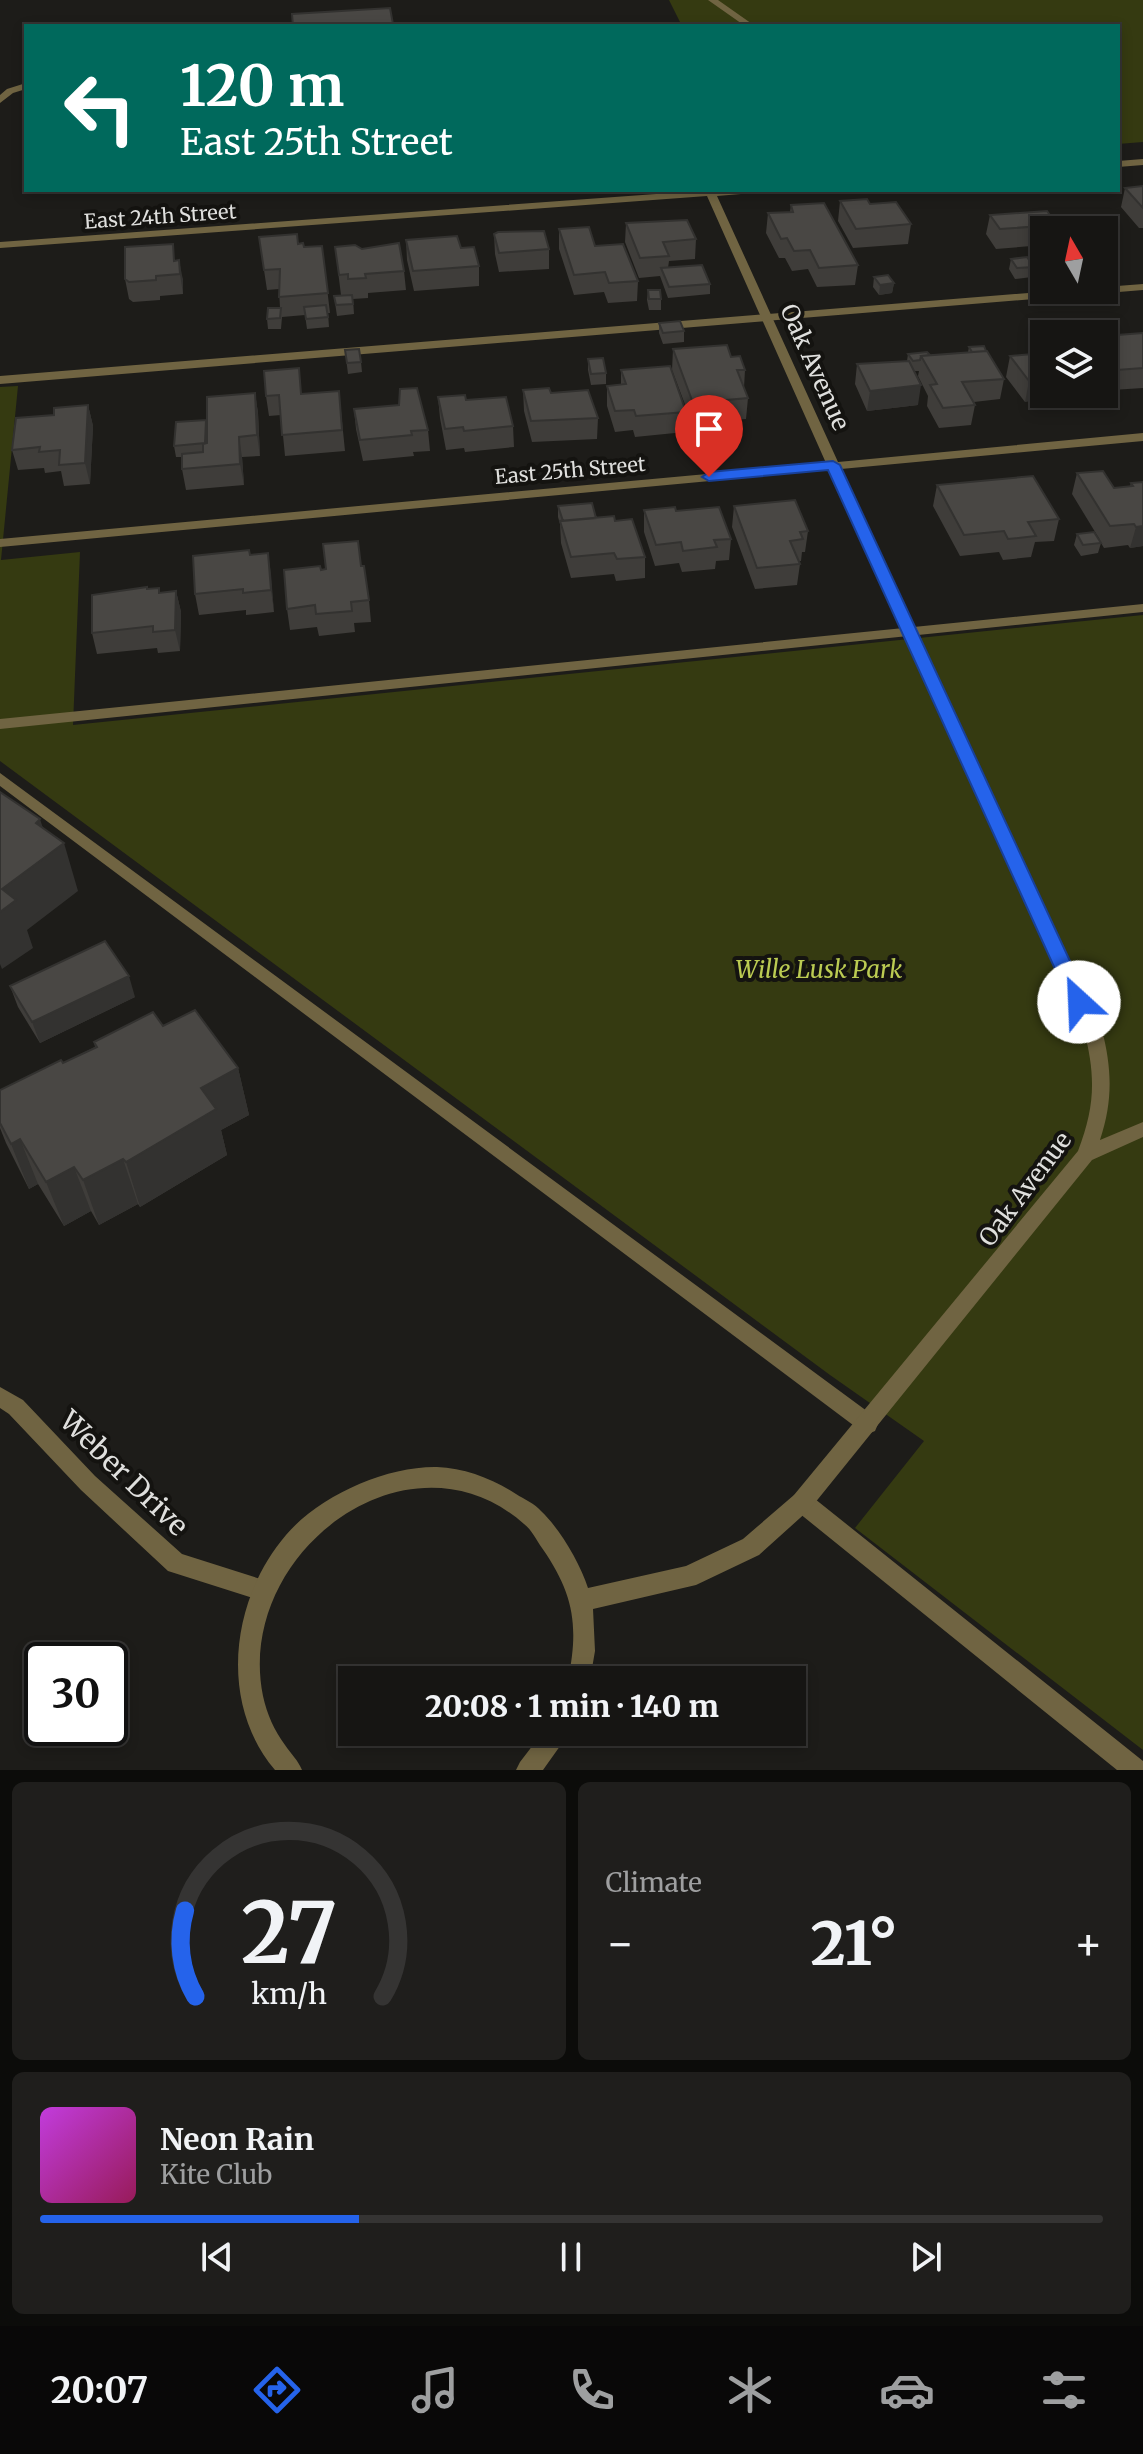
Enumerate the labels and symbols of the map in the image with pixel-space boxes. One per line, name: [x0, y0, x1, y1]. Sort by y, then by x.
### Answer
street label: East 24th Street: [83, 198, 237, 234]
north arrow: [1030, 216, 1118, 304]
street label: Oak Avenue: [773, 299, 857, 435]
pin: [675, 395, 743, 477]
street label: East 25th Street: [493, 451, 647, 489]
park label: Wille Lusk Park: [736, 954, 902, 985]
position arrow: [1037, 960, 1121, 1044]
street label: Oak Avenue: [972, 1126, 1078, 1252]
street label: Weber Drive: [51, 1402, 196, 1543]
speed limit sign: 30: [24, 1642, 128, 1746]

